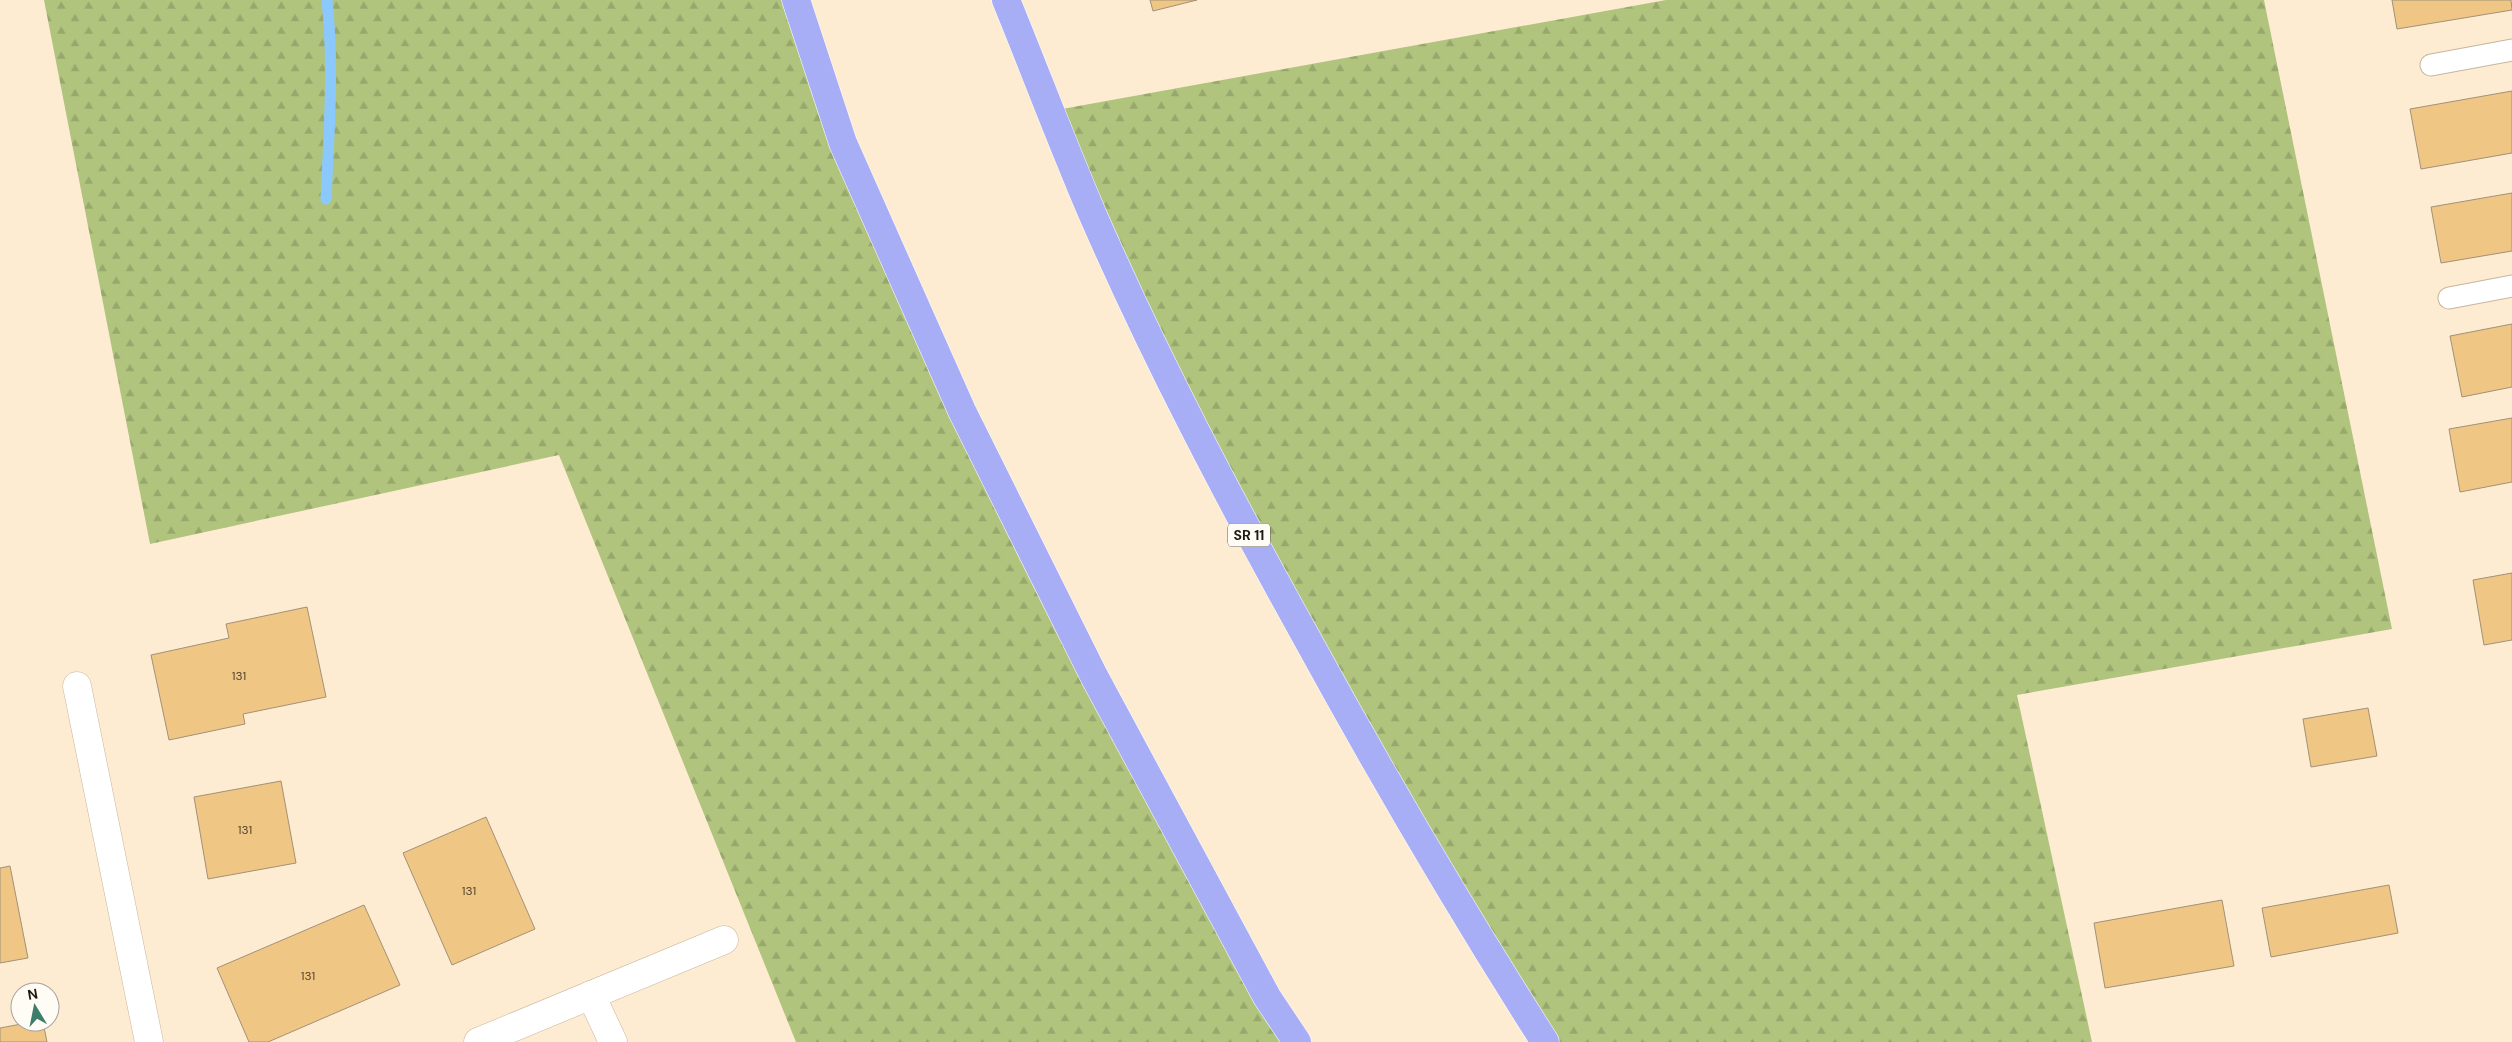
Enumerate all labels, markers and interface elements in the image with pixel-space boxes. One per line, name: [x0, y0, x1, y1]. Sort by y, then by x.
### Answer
road number: SR 11: [1228, 524, 1270, 546]
house number: 131: [232, 668, 246, 684]
house number: 131: [238, 822, 252, 838]
house number: 131: [462, 883, 476, 899]
house number: 131: [301, 968, 315, 984]
north arrow: [10, 982, 60, 1032]
text: N: [26, 984, 39, 1004]

